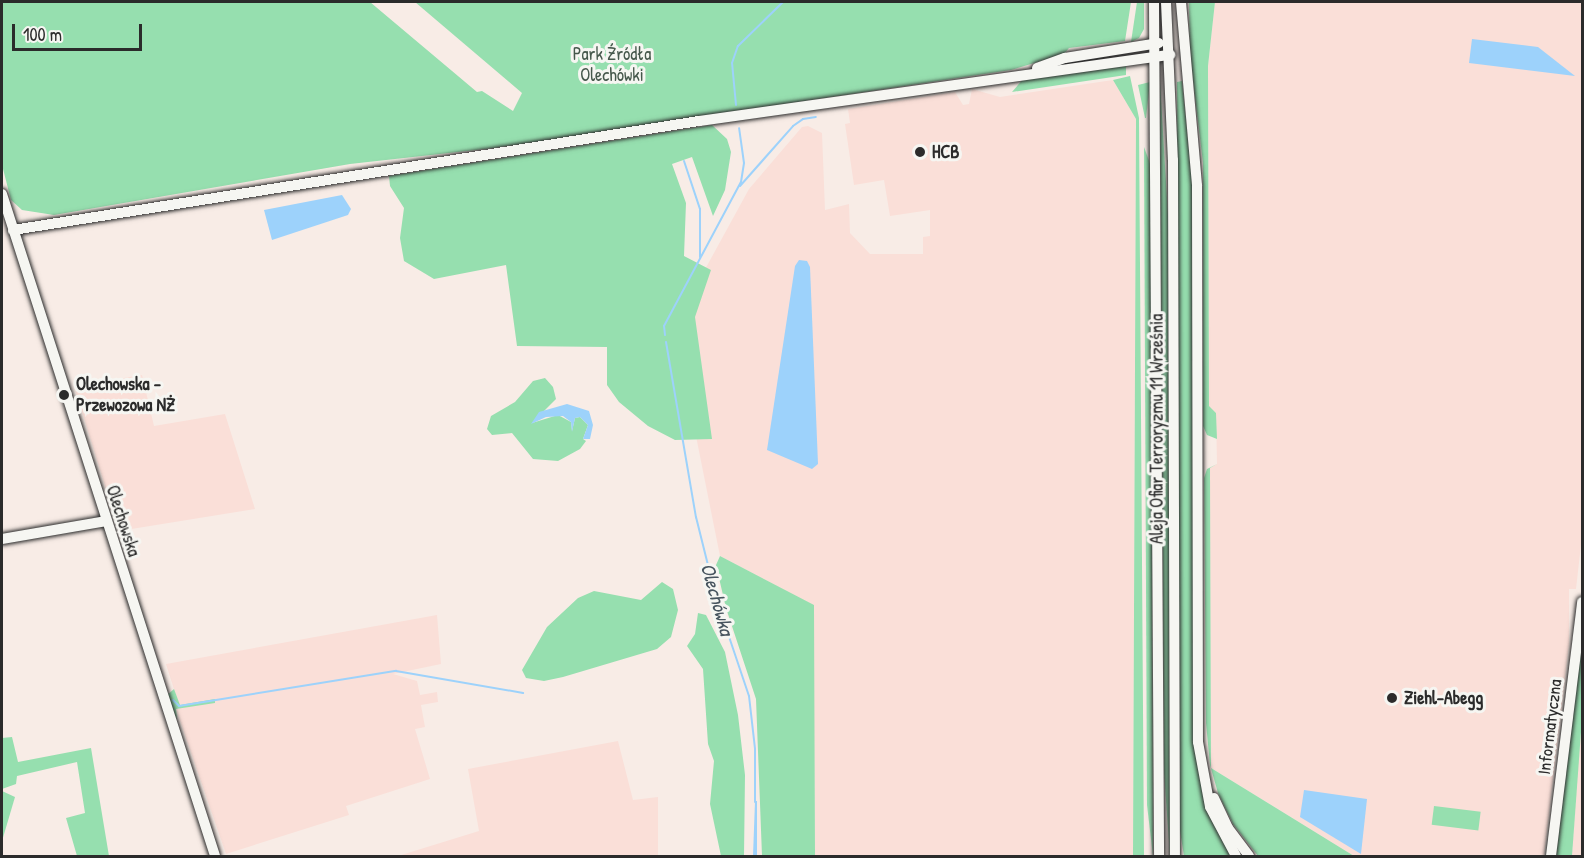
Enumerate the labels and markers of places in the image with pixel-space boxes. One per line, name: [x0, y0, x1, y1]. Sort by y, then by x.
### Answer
place label: HCB: [932, 141, 959, 163]
marker: HCB: [913, 145, 927, 159]
place label: Olechowska - Przewozowa NŻ: [76, 374, 175, 416]
marker: Olechowska - Przewozowa NŻ: [57, 388, 71, 402]
place label: Ziehl-Abegg: [1404, 687, 1483, 709]
marker: Ziehl-Abegg: [1385, 691, 1399, 705]

